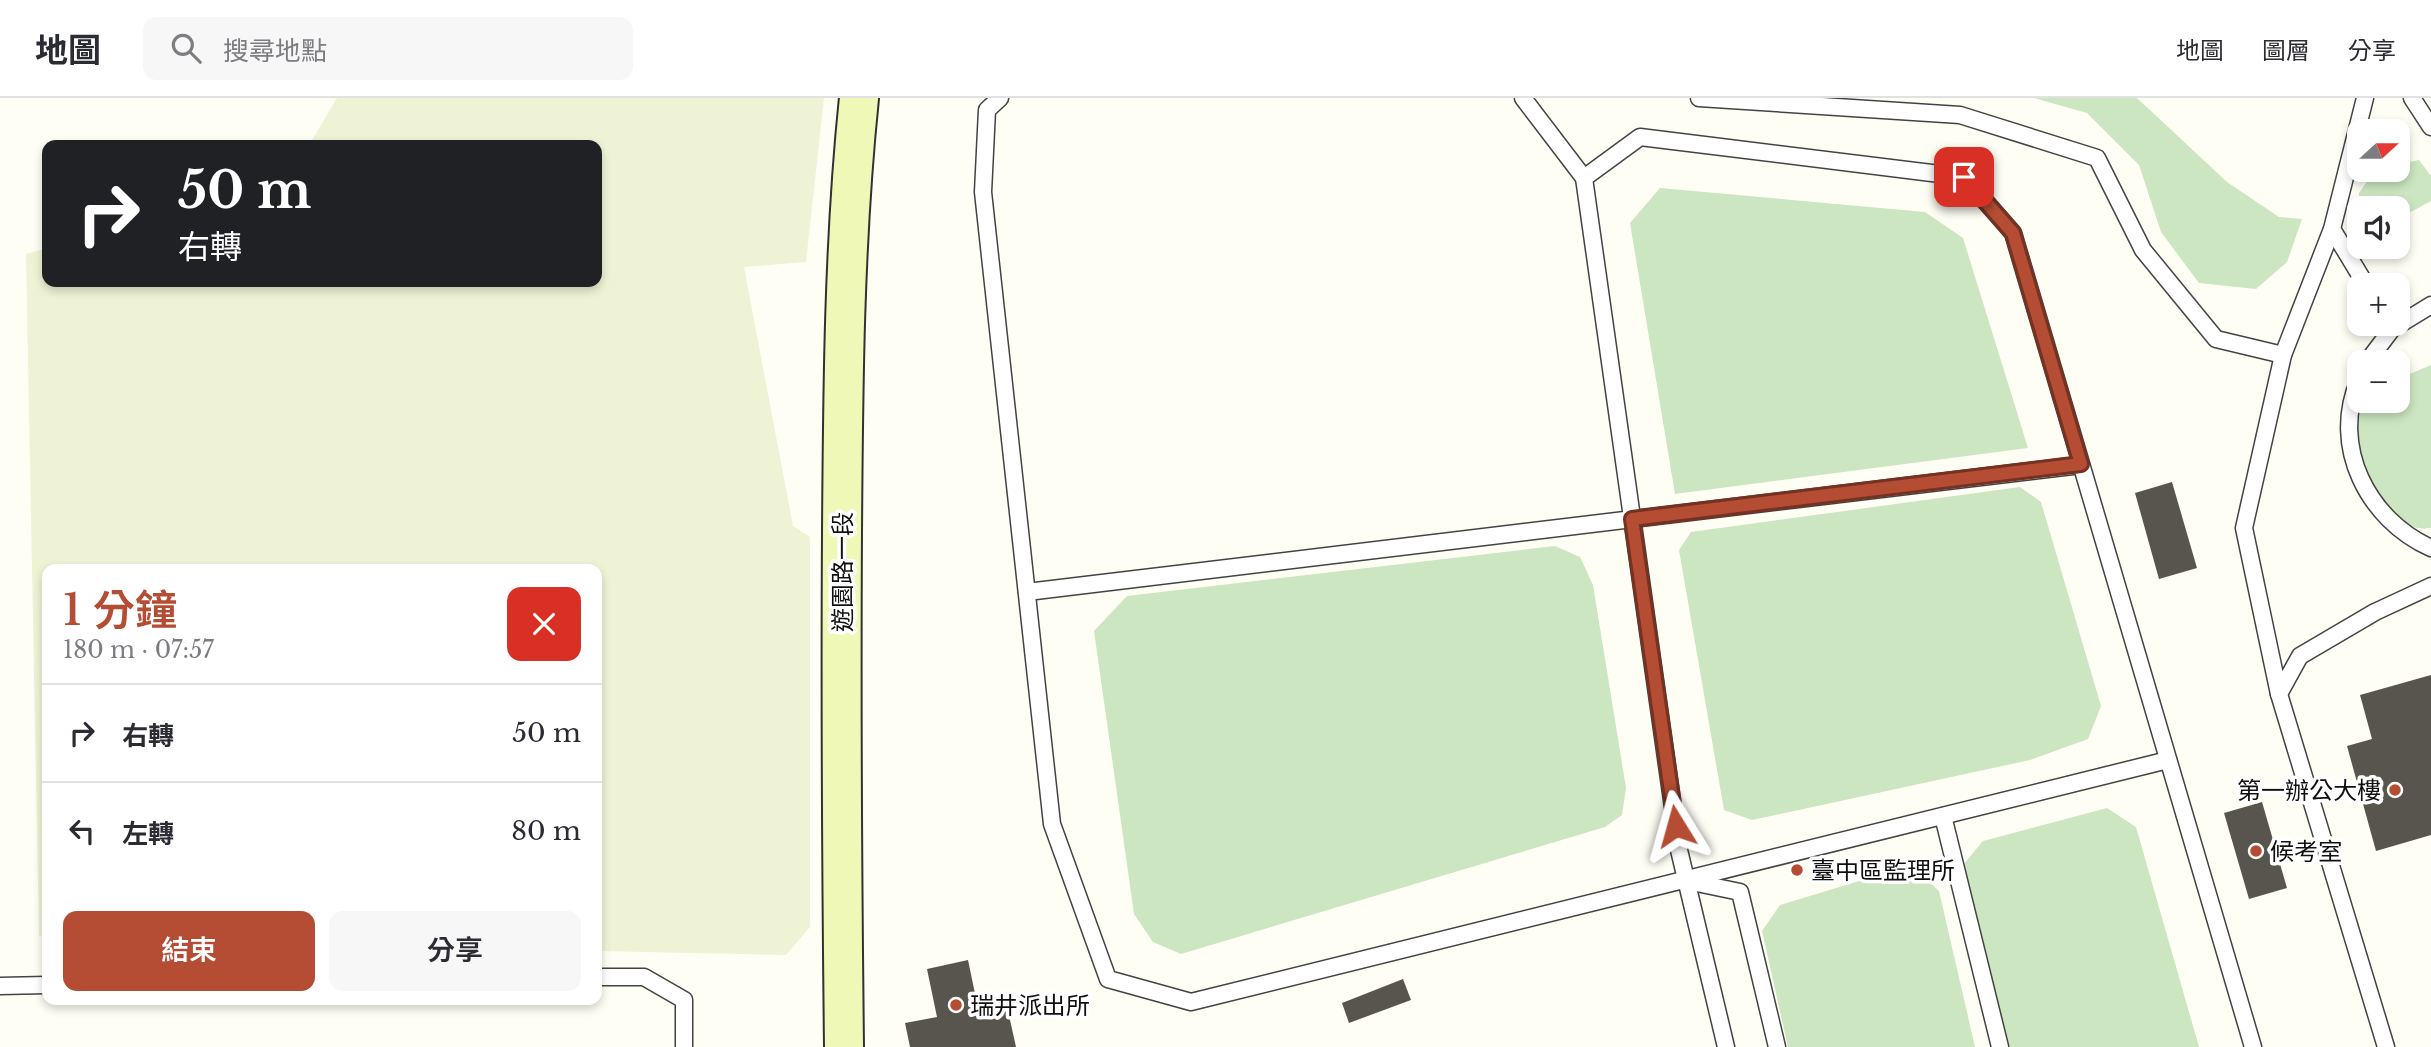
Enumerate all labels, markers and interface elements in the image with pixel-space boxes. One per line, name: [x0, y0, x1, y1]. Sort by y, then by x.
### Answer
search box: [143, 17, 633, 80]
icon: search: [167, 29, 205, 67]
text: 地圖: [35, 30, 101, 71]
text: 搜尋地點: [223, 35, 327, 67]
text: 地圖: [2176, 36, 2224, 65]
text: 圖層: [2262, 36, 2310, 65]
text: 分享: [2348, 36, 2396, 65]
north arrow: [2347, 119, 2410, 182]
map controls: [2347, 119, 2410, 413]
pin: [1934, 147, 1994, 207]
icon: arrive: [1945, 158, 1983, 196]
text: 50 m: [178, 160, 311, 221]
icon: right: [63, 168, 154, 259]
button: sound: [2347, 196, 2410, 259]
text: 右轉: [178, 227, 242, 267]
button: +: [2347, 273, 2410, 336]
button: −: [2347, 350, 2410, 413]
street label: 遊園路一段: [828, 512, 857, 632]
text: 1 分鐘: [63, 584, 177, 636]
button: close: [507, 587, 581, 661]
text: 180 m · 07:57: [63, 636, 214, 664]
icon: right: [63, 714, 101, 752]
text: 50 m: [512, 717, 581, 749]
text: 右轉: [122, 720, 174, 752]
place label: 第一辦公大樓: [2237, 776, 2381, 805]
marker: 第一辦公大樓: [2387, 782, 2403, 798]
position arrow: [1639, 789, 1713, 863]
icon: left: [63, 812, 101, 850]
text: 80 m: [511, 815, 581, 847]
text: 左轉: [122, 818, 174, 850]
place label: 候考室: [2270, 837, 2342, 866]
marker: 候考室: [2248, 843, 2264, 859]
place label: 臺中區監理所: [1811, 856, 1955, 885]
marker: 臺中區監理所: [1789, 862, 1805, 878]
button: 結束: [63, 911, 315, 991]
button: 分享: [329, 911, 581, 991]
place label: 瑞井派出所: [970, 991, 1090, 1020]
marker: 瑞井派出所: [948, 997, 964, 1013]

